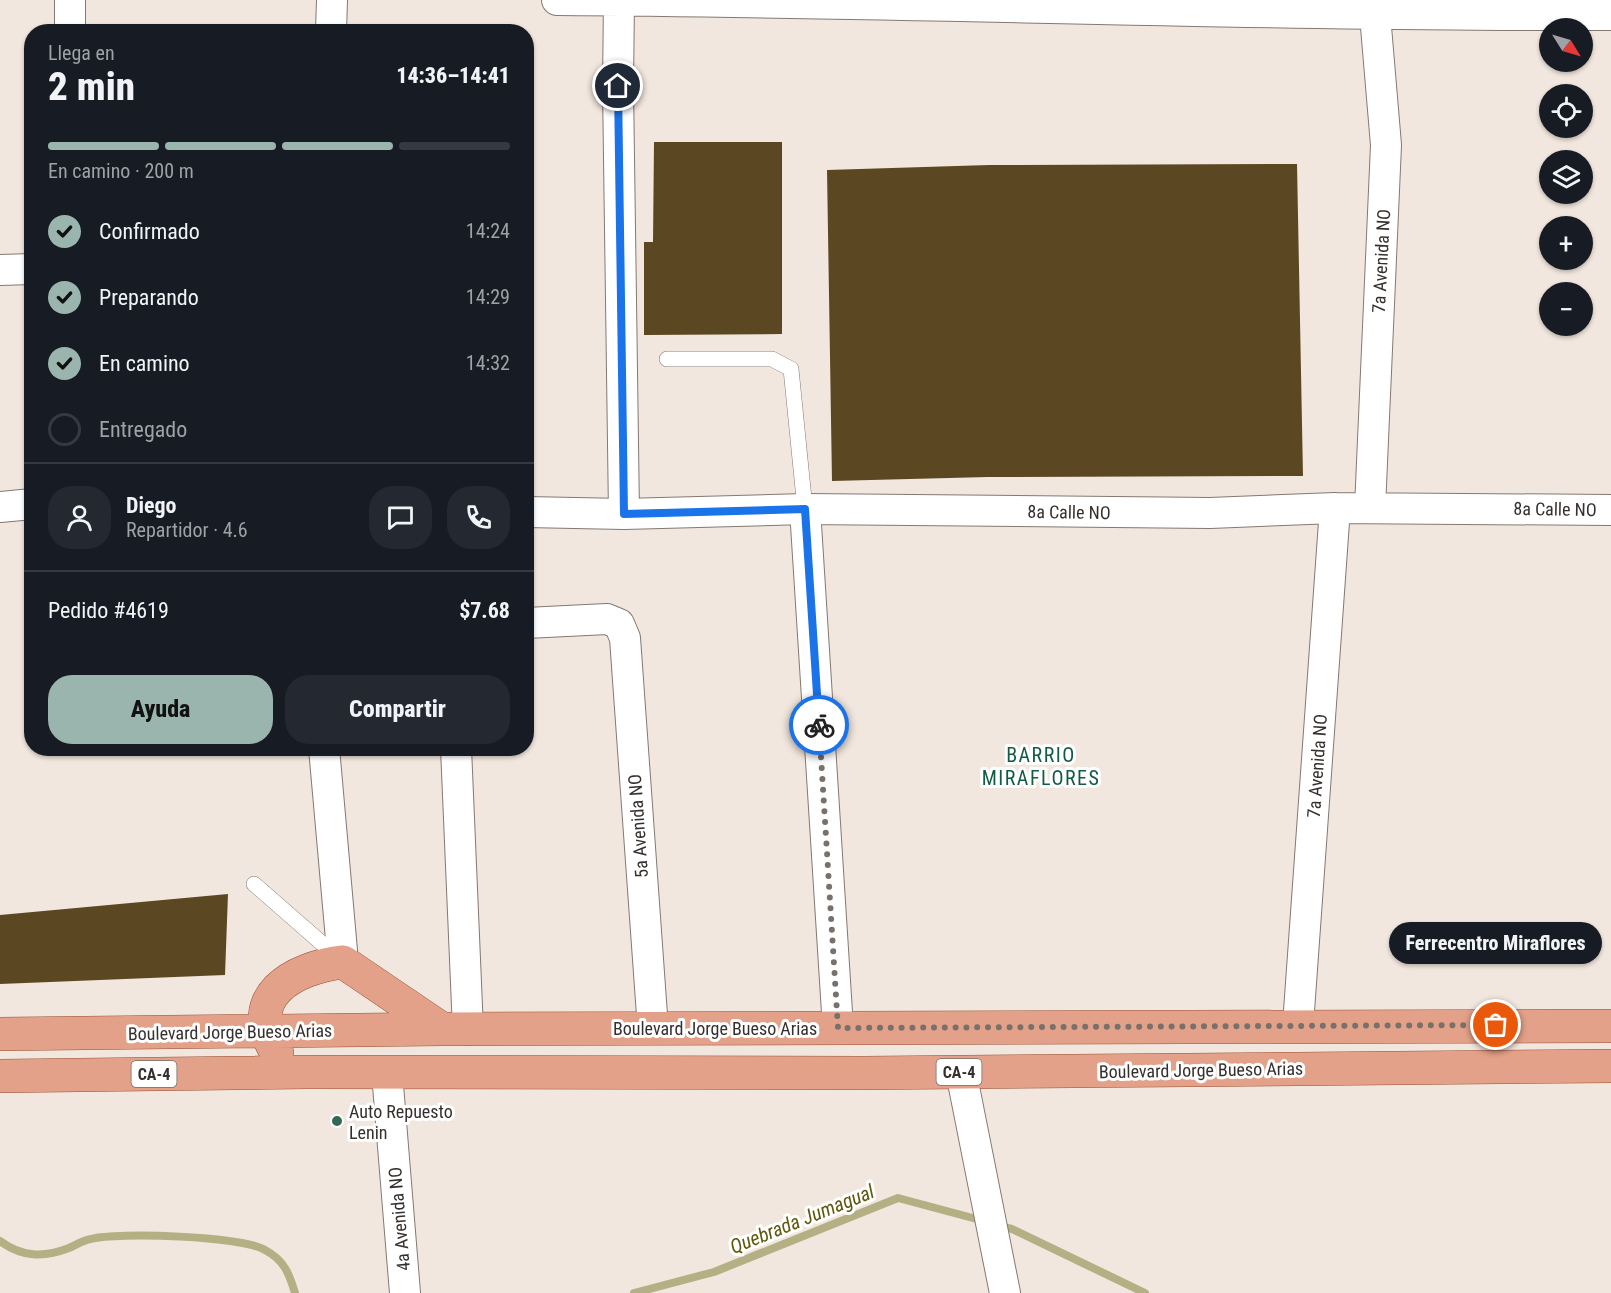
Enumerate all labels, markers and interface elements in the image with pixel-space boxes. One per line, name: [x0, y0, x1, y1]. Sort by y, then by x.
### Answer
north arrow: [1539, 18, 1593, 72]
map controls: [1539, 18, 1593, 336]
text: Llega en: [48, 41, 115, 65]
pin: [592, 60, 643, 111]
text: 14:36–14:41: [396, 63, 510, 88]
text: 2 min: [48, 64, 135, 110]
icon: home: [601, 69, 634, 102]
button: locate: [1539, 84, 1593, 138]
button: layers: [1539, 150, 1593, 204]
text: En camino · 200 m: [48, 159, 194, 183]
street label: 7a Avenida NO: [1368, 208, 1394, 314]
icon: check: [48, 215, 81, 248]
button: +: [1539, 216, 1593, 270]
text: Confirmado: [99, 219, 200, 244]
text: 14:24: [466, 219, 510, 243]
icon: check: [48, 281, 81, 314]
button: −: [1539, 282, 1593, 336]
text: Preparando: [99, 285, 199, 310]
text: 14:29: [466, 285, 510, 309]
icon: check: [48, 347, 81, 380]
text: En camino: [99, 351, 190, 376]
text: 14:32: [466, 351, 510, 375]
text: Entregado: [99, 417, 187, 442]
button: person: [48, 486, 111, 549]
button: chat: [369, 486, 432, 549]
button: phone: [447, 486, 510, 549]
text: Diego: [126, 493, 177, 518]
street label: 8a Calle NO: [1513, 498, 1597, 520]
street label: 8a Calle NO: [1027, 501, 1111, 523]
text: Repartidor · 4.6: [126, 518, 248, 542]
text: Pedido #4619: [48, 598, 169, 623]
text: $7.68: [459, 598, 510, 623]
button: Ayuda: [48, 675, 273, 744]
button: Compartir: [285, 675, 510, 744]
courier: [789, 695, 849, 755]
icon: bike: [803, 709, 836, 742]
street label: 7a Avenida NO: [1303, 713, 1331, 819]
district label: BARRIO MIRAFLORES: [982, 743, 1100, 790]
street label: 5a Avenida NO: [624, 773, 652, 879]
callout: Ferrecentro Miraflores: [1390, 923, 1603, 965]
text: Ferrecentro Miraflores: [1405, 931, 1586, 955]
pin: [1470, 999, 1521, 1050]
icon: bag: [1479, 1008, 1512, 1041]
street label: Boulevard Jorge Bueso Arias: [613, 1018, 817, 1039]
street label: Boulevard Jorge Bueso Arias: [128, 1020, 332, 1044]
street label: Boulevard Jorge Bueso Arias: [1099, 1058, 1303, 1082]
road number: CA-4: [936, 1059, 982, 1085]
road number: CA-4: [132, 1061, 176, 1087]
place label: Auto Repuesto Lenin: [349, 1101, 453, 1143]
marker: Auto Repuesto Lenin: [330, 1114, 344, 1128]
street label: 4a Avenida NO: [384, 1166, 414, 1272]
water label: Quebrada Jumagual: [726, 1179, 878, 1259]

